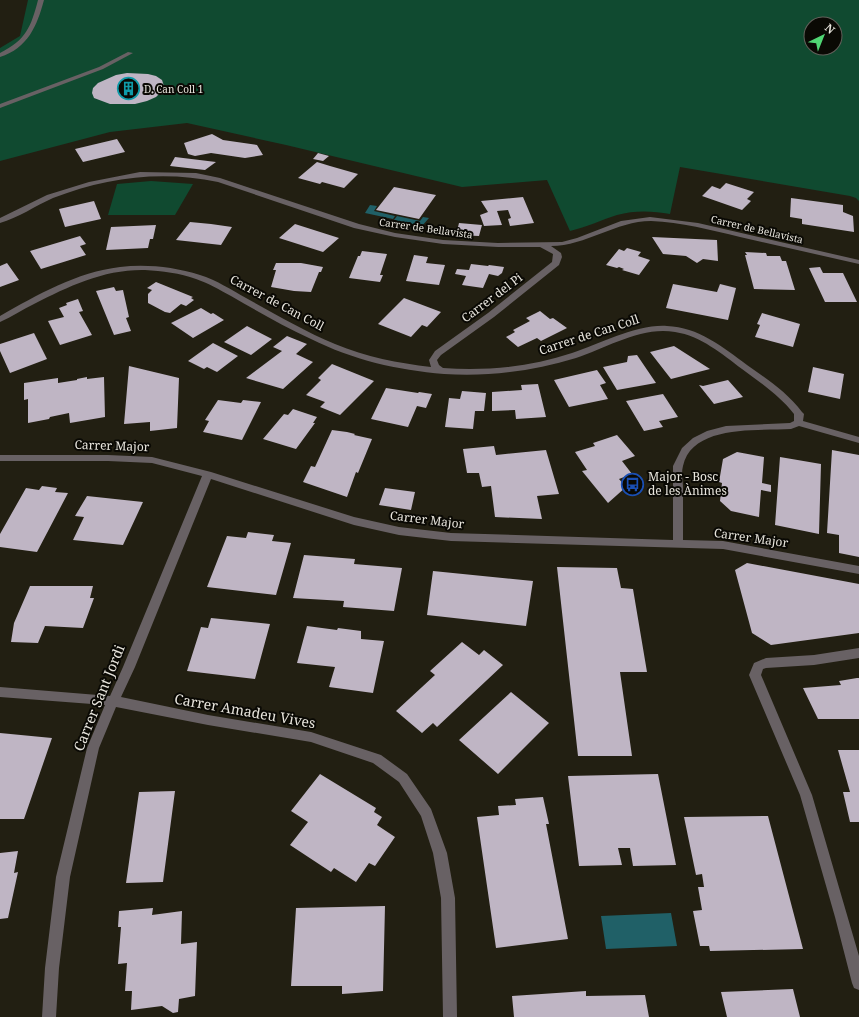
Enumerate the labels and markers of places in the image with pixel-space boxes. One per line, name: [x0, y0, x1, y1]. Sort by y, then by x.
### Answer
building icon: D. Can Coll 1: [115, 76, 141, 102]
place label: D. Can Coll 1: [144, 82, 203, 96]
place label: Major - Bosc de les Ànimes: [648, 468, 727, 499]
bus stop icon: Major - Bosc de les Ànimes: [619, 471, 645, 497]

